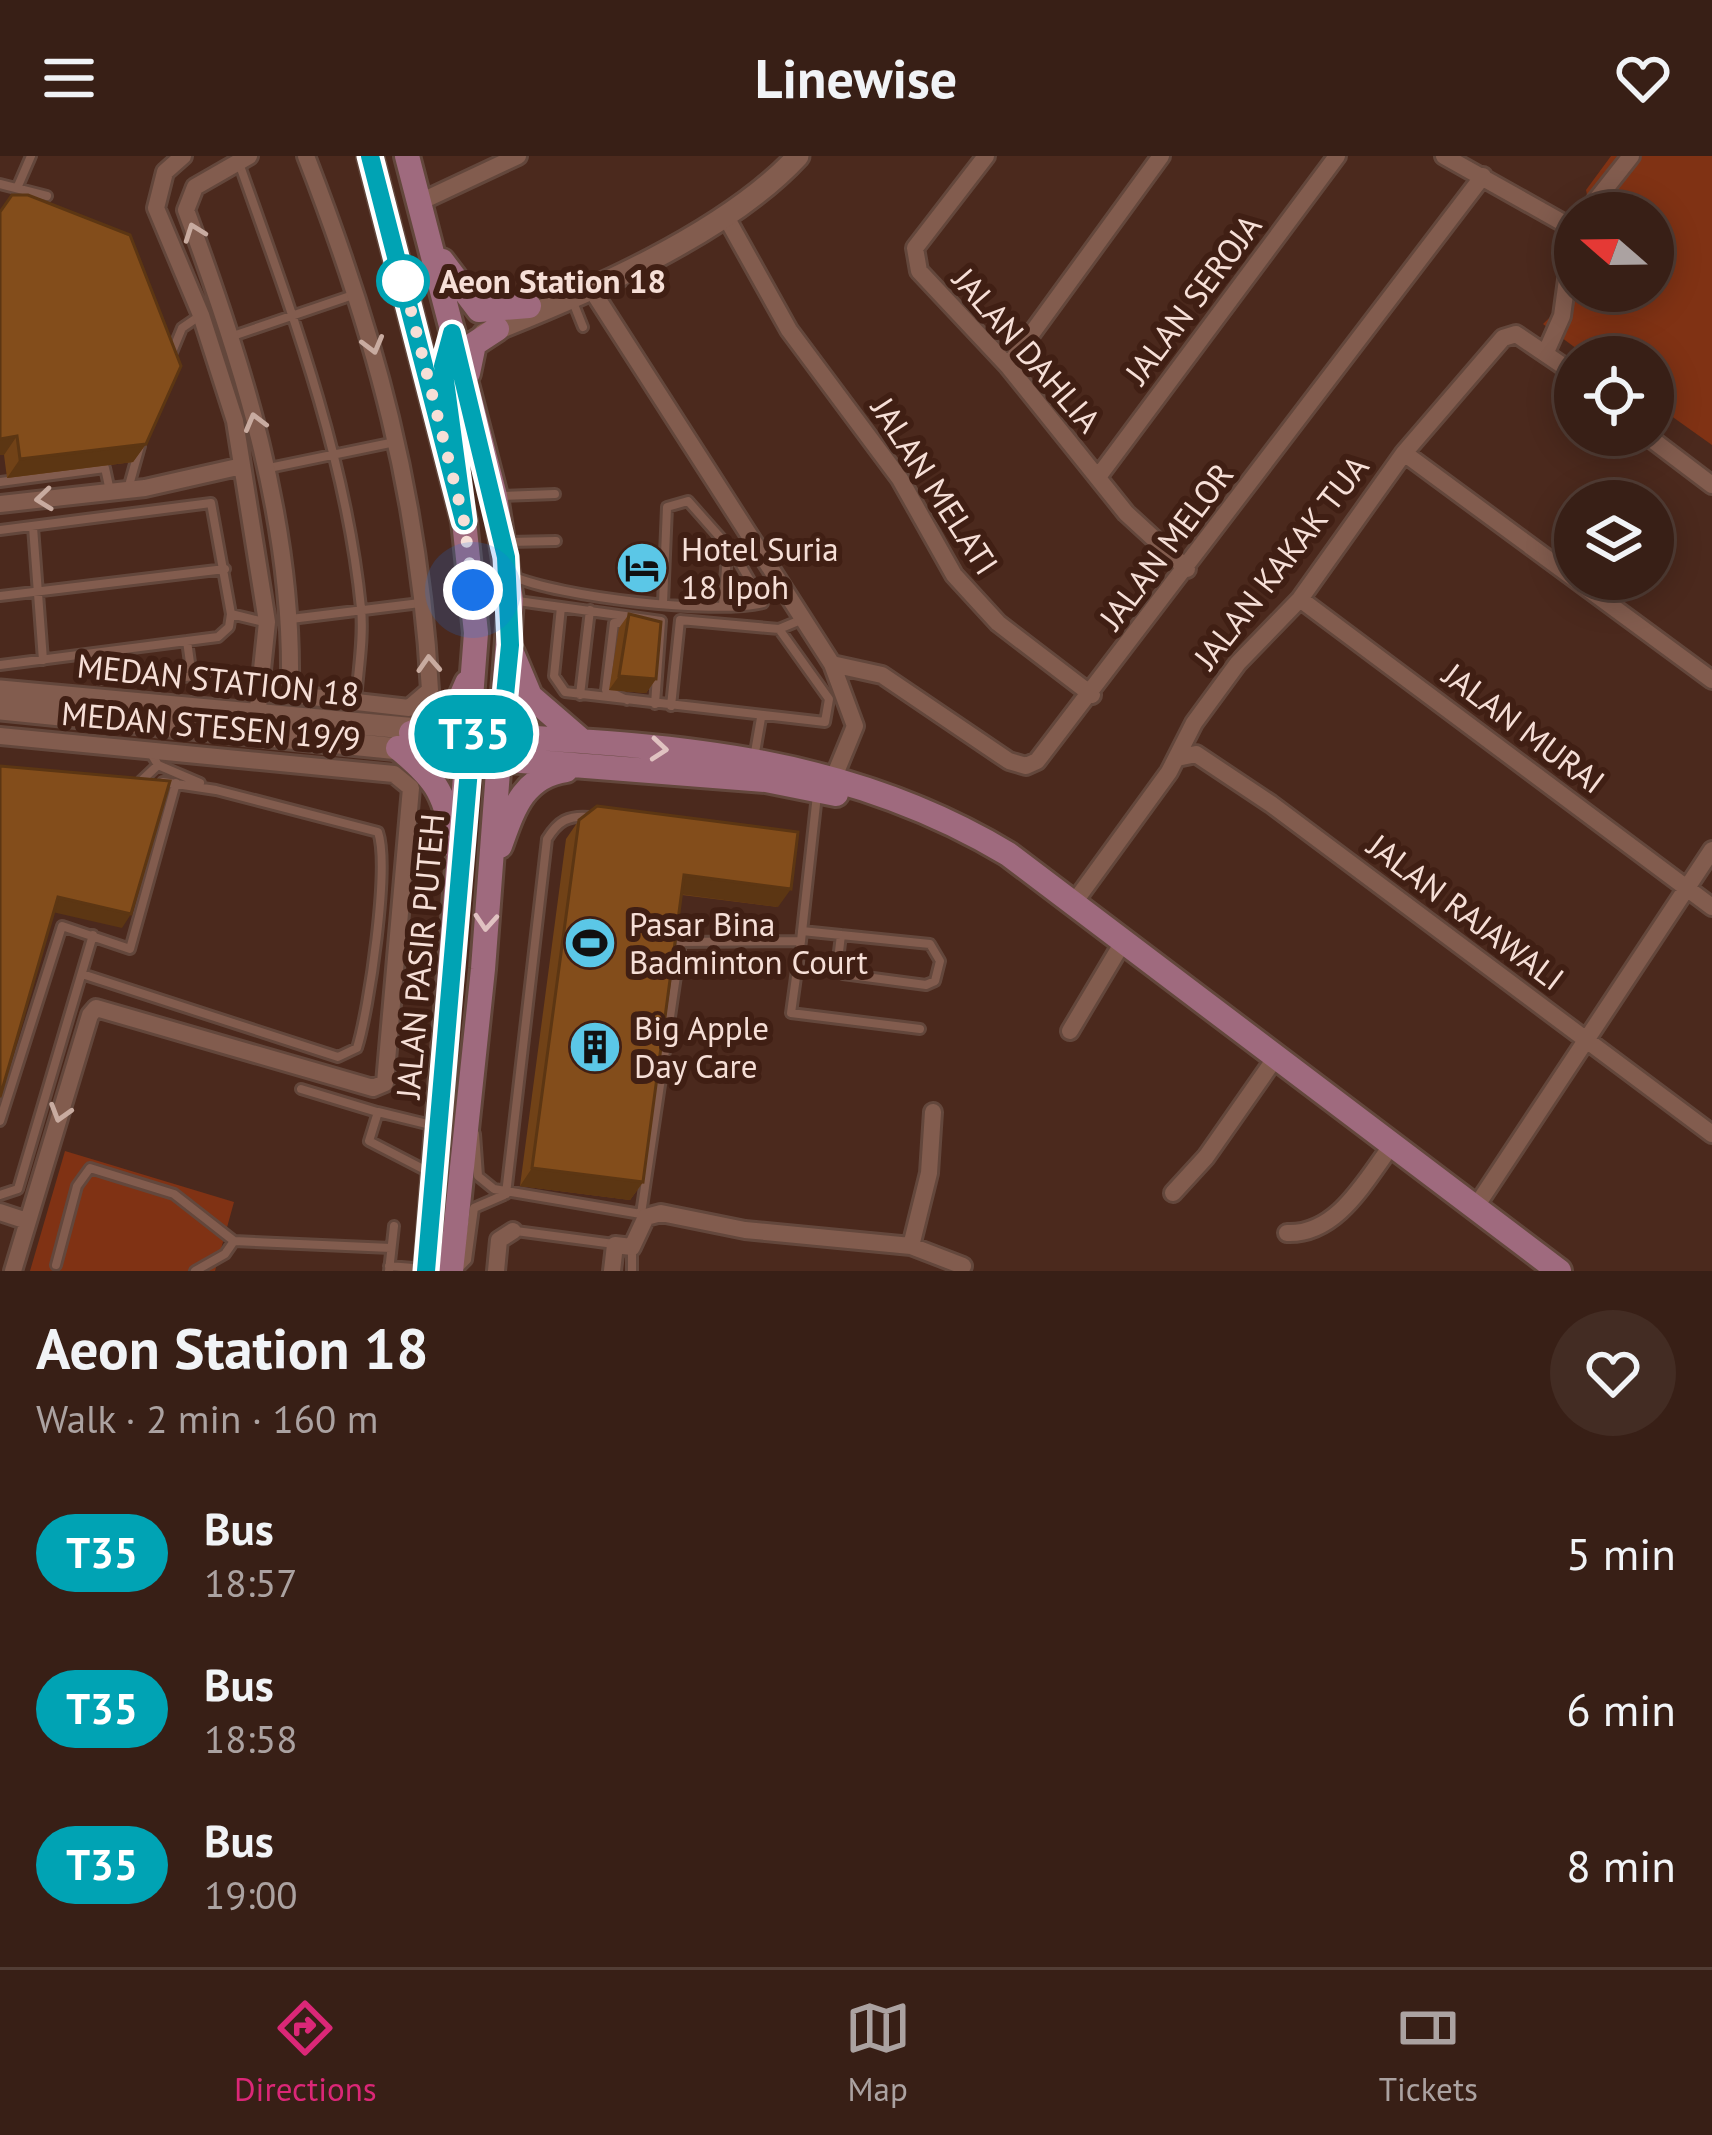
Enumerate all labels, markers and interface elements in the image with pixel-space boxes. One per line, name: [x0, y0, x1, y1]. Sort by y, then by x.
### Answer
text: Linewise: [755, 43, 957, 113]
icon: menu: [36, 45, 102, 111]
icon: heart: [1610, 45, 1676, 111]
north arrow: [1554, 192, 1674, 312]
map controls: [1554, 192, 1674, 600]
street label: JALAN SEROJA: [1114, 205, 1271, 394]
one-way arrow: [184, 223, 209, 244]
marker: Aeon Station 18: [378, 256, 428, 306]
street label: JALAN DAHLIA: [943, 257, 1111, 442]
place label: Aeon Station 18: [439, 259, 666, 302]
one-way arrow: [359, 334, 384, 355]
button: locate: [1554, 336, 1674, 456]
street label: JALAN MELATI: [861, 387, 1009, 582]
one-way arrow: [244, 412, 269, 432]
street label: JALAN KAKAK TUA: [1183, 446, 1378, 679]
street label: JALAN MELOR: [1088, 454, 1242, 639]
button: layers: [1554, 480, 1674, 600]
one-way arrow: [34, 486, 54, 512]
place label: Hotel Suria 18 Ipoh: [681, 527, 839, 608]
hotel icon: Hotel Suria 18 Ipoh: [614, 540, 670, 596]
your location: [443, 560, 503, 620]
street label: MEDAN STATION 18: [75, 643, 361, 716]
street label: JALAN MURAI: [1433, 652, 1614, 802]
one-way arrow: [416, 654, 442, 673]
street label: MEDAN STESEN 19/9: [60, 691, 362, 760]
line badge: T35: [405, 695, 543, 773]
text: T35: [438, 706, 510, 761]
one-way arrow: [650, 736, 669, 761]
street label: JALAN PASIR PUTEH: [385, 812, 453, 1102]
street label: JALAN RAJAWALI: [1358, 823, 1573, 999]
place label: Pasar Bina Badminton Court: [629, 902, 868, 983]
one-way arrow: [473, 913, 499, 932]
sports icon: Pasar Bina Badminton Court: [562, 915, 618, 971]
place label: Big Apple Day Care: [634, 1006, 769, 1087]
building icon: Big Apple Day Care: [567, 1019, 623, 1075]
one-way arrow: [49, 1102, 74, 1123]
button: heart: [1550, 1310, 1676, 1436]
text: Aeon Station 18: [36, 1311, 429, 1385]
text: Walk · 2 min · 160 m: [36, 1393, 378, 1444]
text: Bus: [204, 1499, 274, 1557]
text: 5 min: [1566, 1524, 1676, 1582]
text: T35: [66, 1525, 138, 1580]
text: 18:57: [204, 1557, 298, 1608]
text: Bus: [204, 1655, 274, 1713]
text: 6 min: [1566, 1680, 1676, 1738]
text: T35: [66, 1681, 138, 1736]
text: 18:58: [204, 1713, 298, 1764]
text: Bus: [204, 1811, 274, 1869]
text: 8 min: [1566, 1836, 1676, 1894]
text: T35: [66, 1837, 138, 1892]
text: 19:00: [204, 1869, 298, 1920]
tab: Directions: [234, 1995, 377, 2110]
tab: Map: [845, 1995, 911, 2110]
tab: Tickets: [1379, 1995, 1478, 2110]

